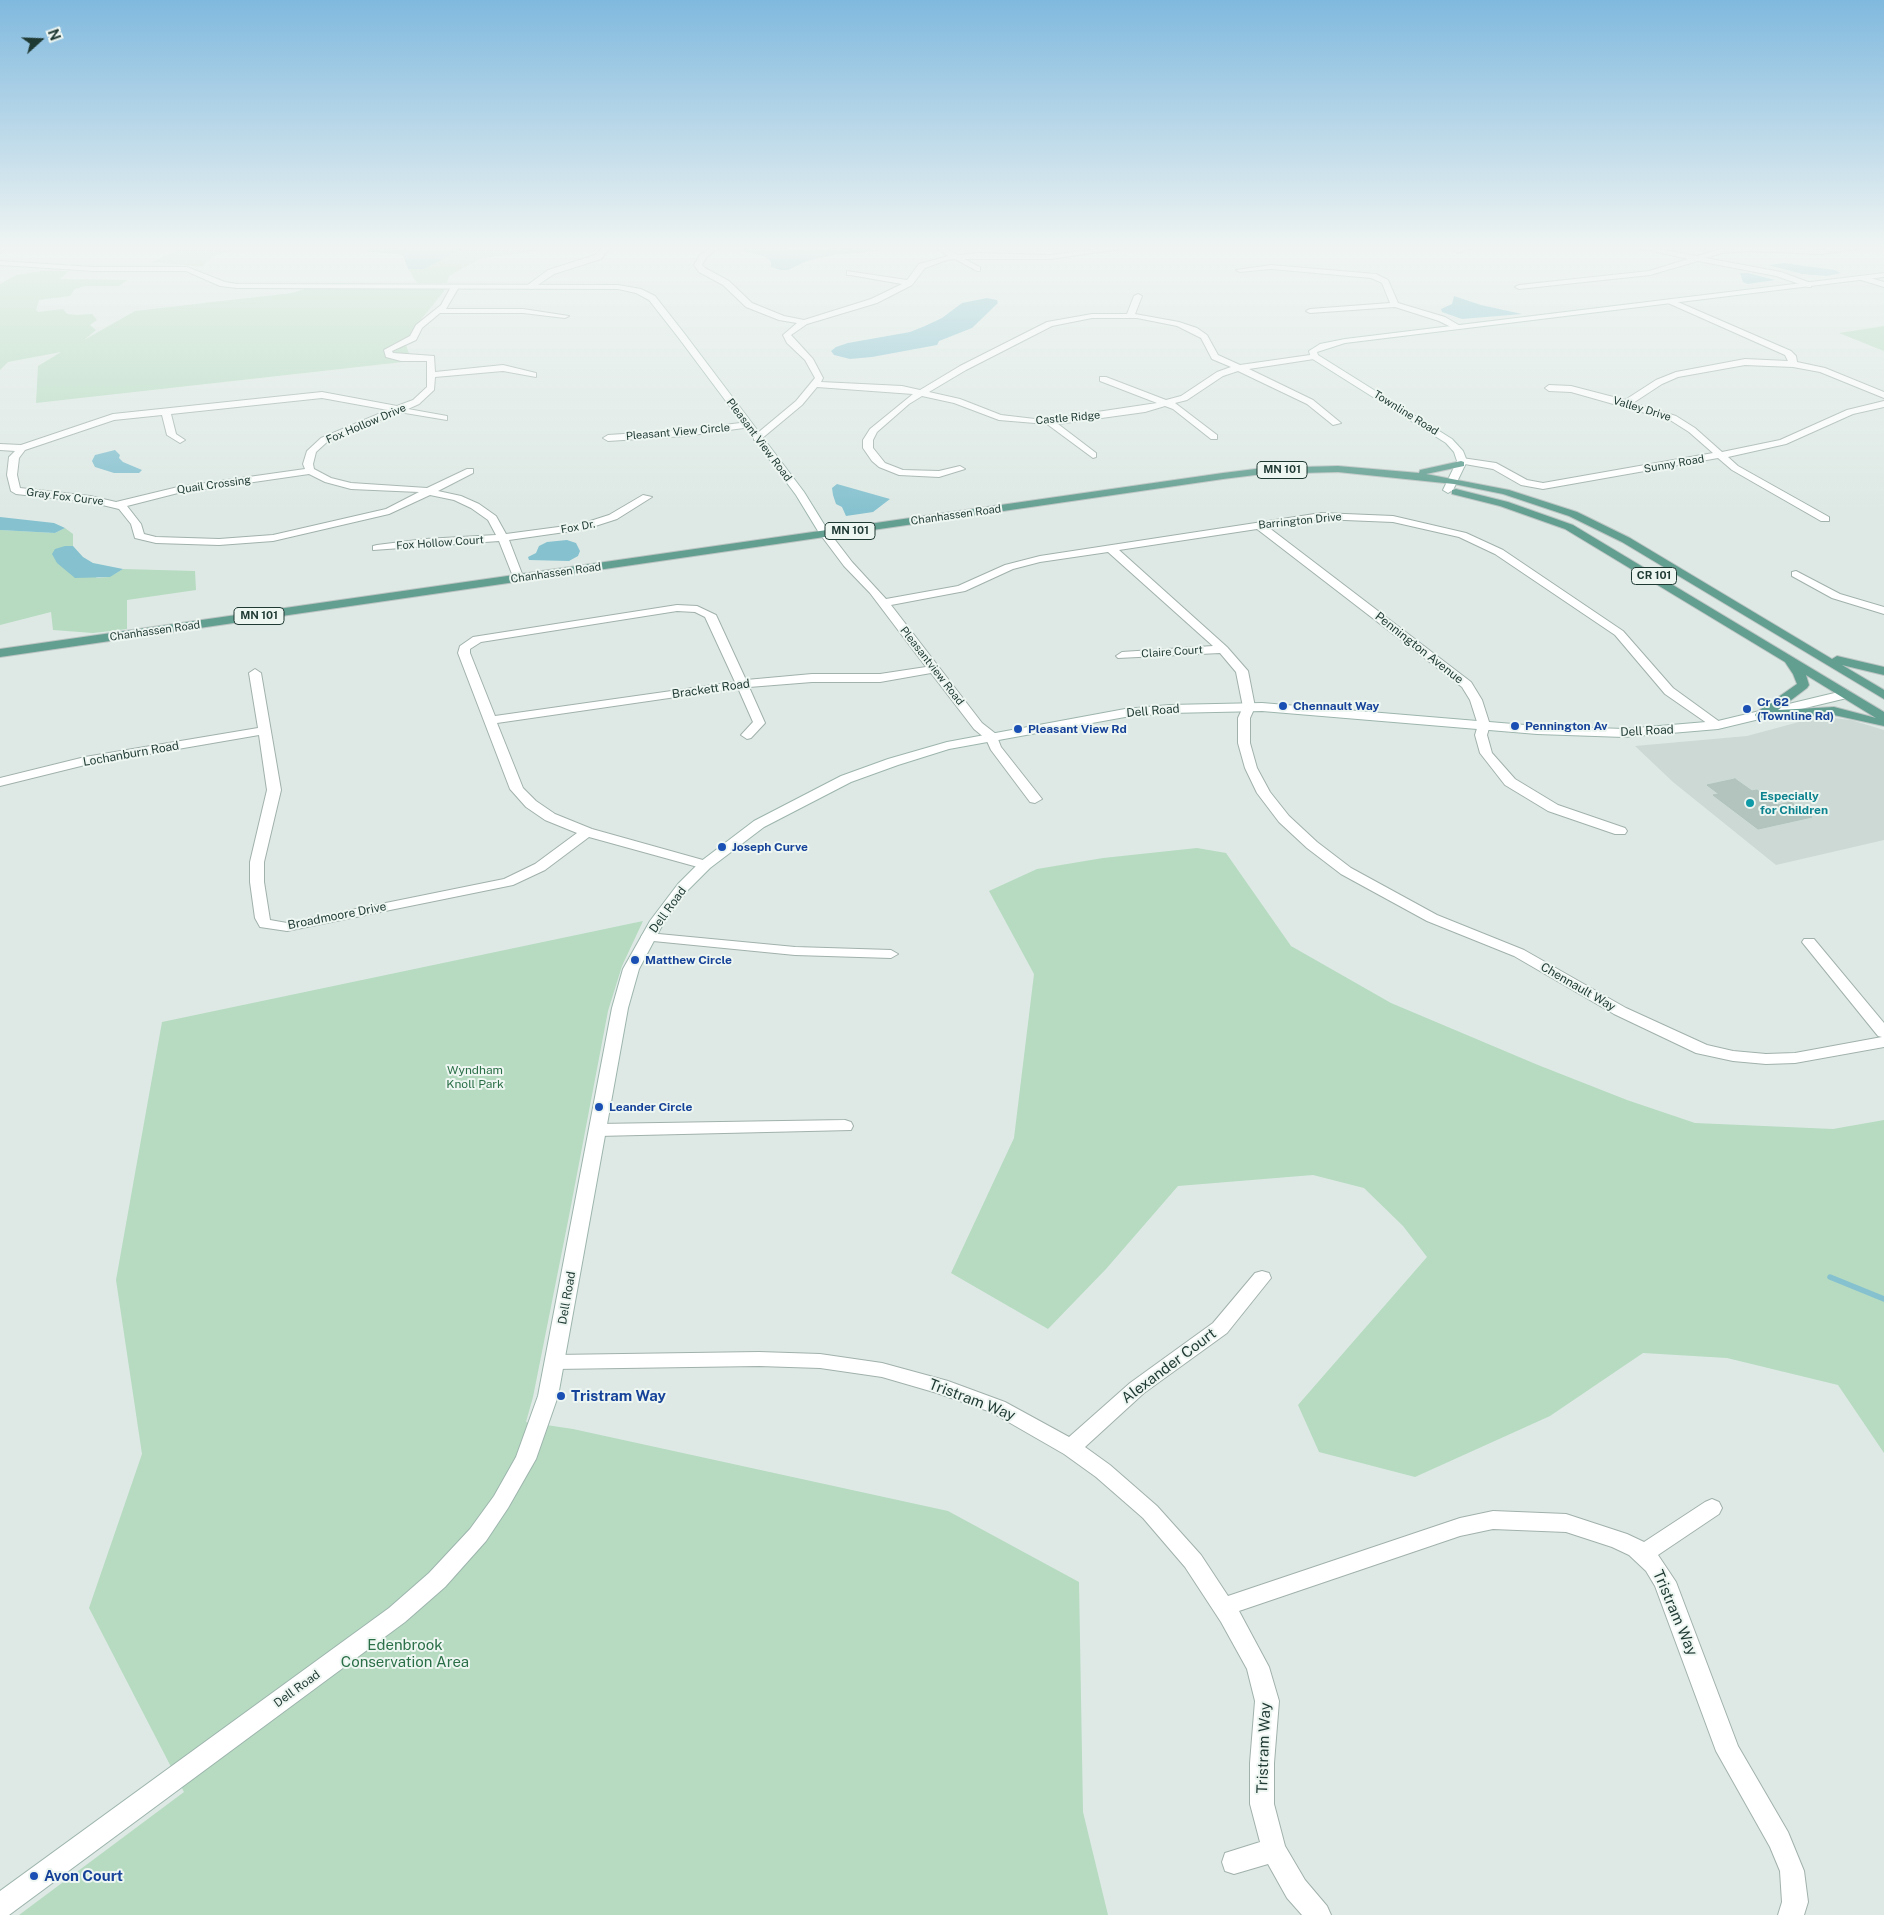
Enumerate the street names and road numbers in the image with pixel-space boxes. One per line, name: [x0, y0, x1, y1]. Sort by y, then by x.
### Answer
street label: Townline Road: [1371, 388, 1441, 438]
street label: Valley Drive: [1611, 394, 1673, 424]
street label: Pleasant View Road: [723, 396, 795, 484]
street label: Fox Hollow Drive: [324, 401, 408, 447]
street label: Castle Ridge: [1035, 409, 1101, 427]
street label: Pleasant View Circle: [625, 421, 731, 443]
street label: Sunny Road: [1643, 452, 1705, 476]
road number: MN 101: [1257, 462, 1307, 478]
street label: Quail Crossing: [176, 473, 252, 497]
street label: Gray Fox Curve: [26, 486, 104, 508]
street label: Chanhassen Road: [910, 502, 1002, 528]
street label: Barrington Drive: [1258, 510, 1342, 532]
street label: Fox Dr.: [560, 517, 596, 537]
road number: MN 101: [825, 522, 875, 540]
street label: Fox Hollow Court: [396, 533, 484, 553]
street label: Chanhassen Road: [510, 560, 602, 586]
road number: CR 101: [1632, 568, 1676, 584]
road number: MN 101: [234, 608, 284, 624]
street label: Pennington Avenue: [1372, 609, 1466, 687]
street label: Chanhassen Road: [109, 618, 201, 644]
street label: Pleasantview Road: [897, 624, 967, 708]
street label: Claire Court: [1141, 643, 1203, 661]
street label: Brackett Road: [671, 676, 751, 702]
street label: Dell Road: [1126, 701, 1180, 721]
street label: Dell Road: [1620, 722, 1674, 740]
street label: Lochanburn Road: [82, 738, 180, 770]
street label: Dell Road: [646, 884, 690, 936]
street label: Broadmoore Drive: [286, 899, 388, 933]
street label: Chennault Way: [1538, 960, 1618, 1014]
street label: Dell Road: [555, 1270, 579, 1326]
street label: Alexander Court: [1118, 1325, 1220, 1407]
street label: Tristram Way: [926, 1375, 1018, 1425]
street label: Tristram Way: [1649, 1567, 1701, 1659]
street label: Dell Road: [271, 1667, 323, 1711]
street label: Tristram Way: [1253, 1702, 1275, 1794]

